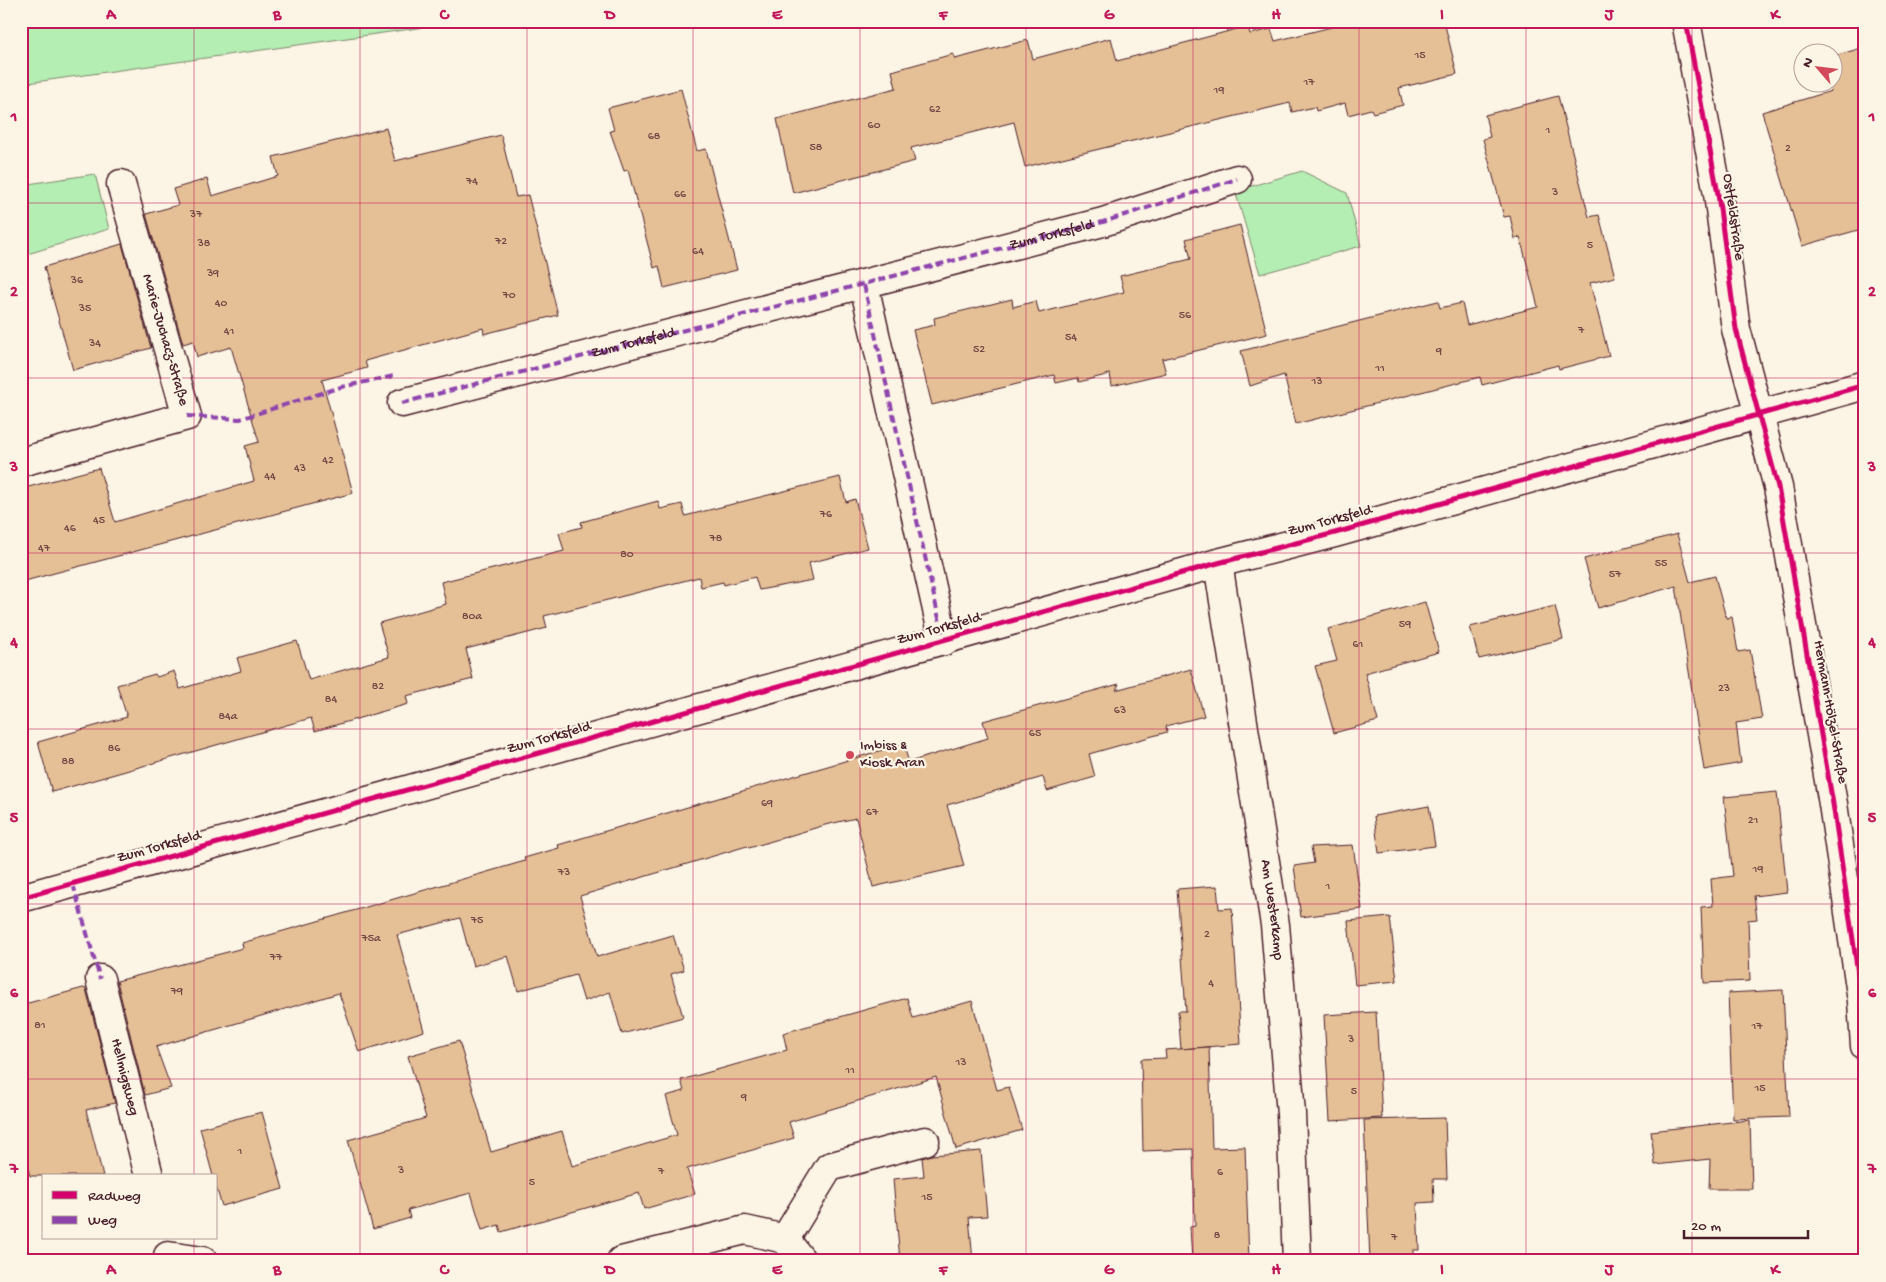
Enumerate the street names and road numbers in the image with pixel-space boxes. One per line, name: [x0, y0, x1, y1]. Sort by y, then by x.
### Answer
street label: Ostfeldstraße: [1718, 173, 1748, 262]
street label: Zum Torksfeld: [1008, 215, 1097, 255]
street label: Marie-Juchacz-Straße: [138, 272, 192, 408]
street label: Zum Torksfeld: [589, 323, 679, 363]
street label: Zum Torksfeld: [1286, 501, 1375, 541]
street label: Zum Torksfeld: [895, 608, 984, 650]
street label: Hermann-Hölzel-Straße: [1809, 639, 1852, 785]
street label: Zum Torksfeld: [505, 717, 594, 759]
street label: Zum Torksfeld: [115, 826, 204, 868]
street label: Am Westerkamp: [1256, 858, 1287, 961]
street label: Hellmigsweg: [106, 1037, 143, 1117]

